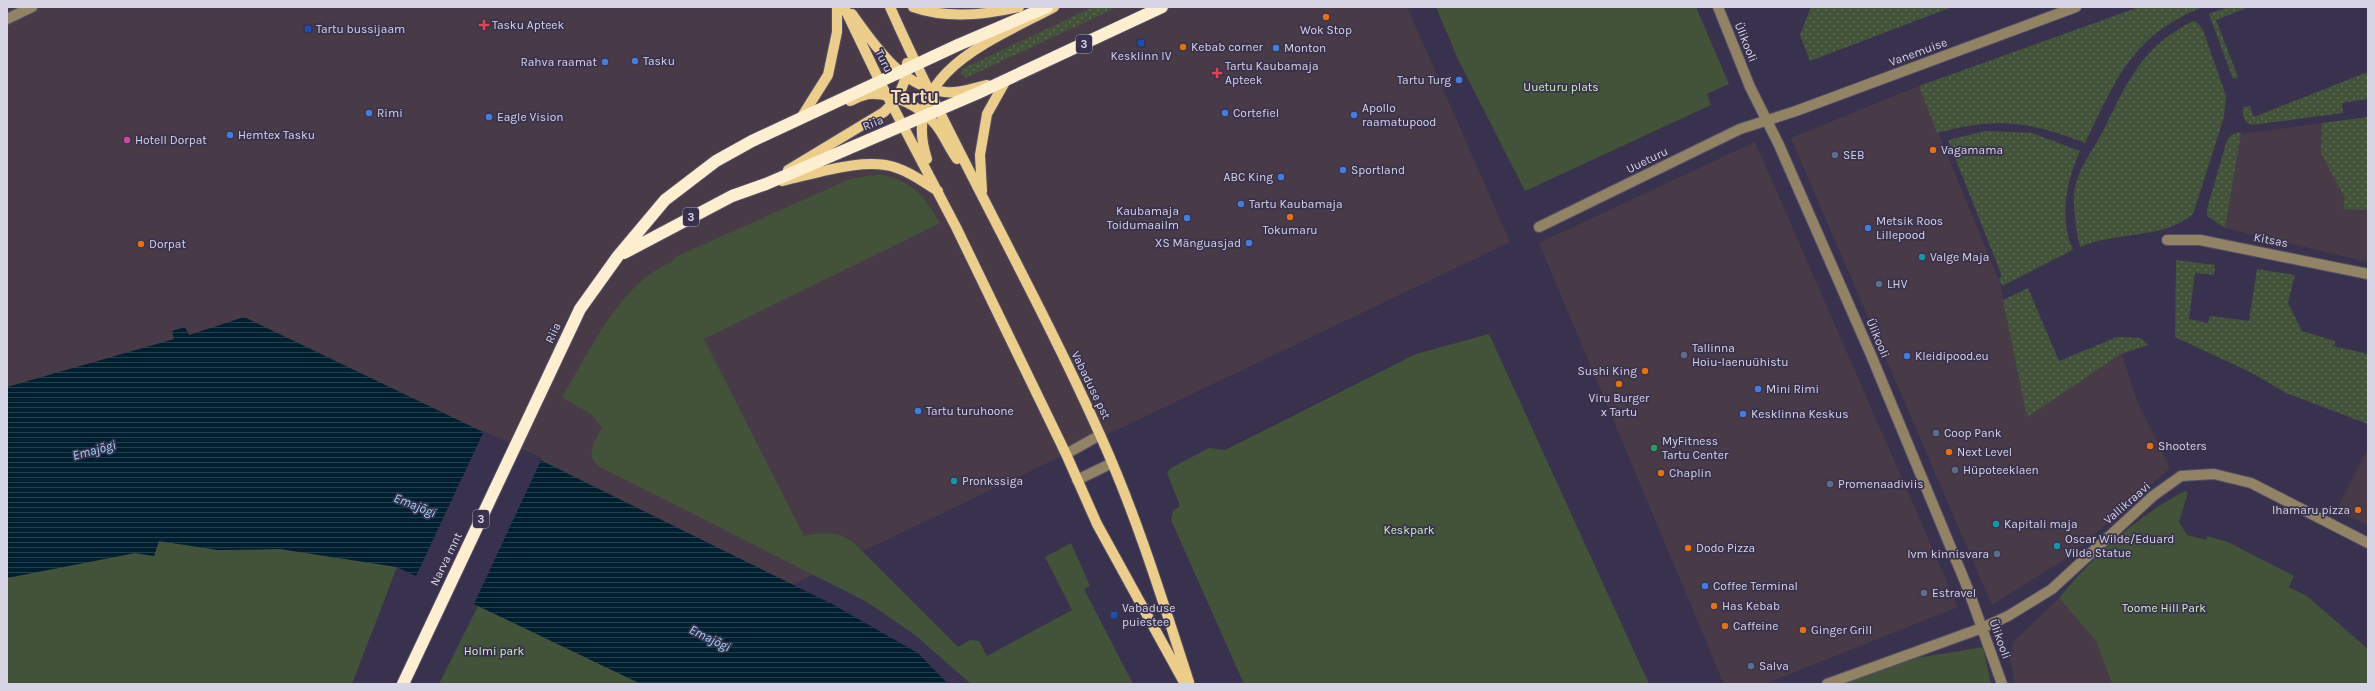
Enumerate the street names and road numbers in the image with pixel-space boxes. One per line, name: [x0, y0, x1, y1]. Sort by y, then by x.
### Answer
street label: Ülikooli: [1732, 20, 1760, 64]
road number: 3: [1076, 35, 1092, 53]
street label: Vanemuise: [1887, 35, 1949, 69]
street label: Turu: [872, 47, 896, 75]
street label: Riia: [861, 112, 885, 134]
street label: Uueturu: [1624, 144, 1670, 176]
road number: 3: [683, 208, 699, 226]
street label: Kitsas: [2253, 230, 2289, 250]
street label: Ülikooli: [1863, 316, 1893, 360]
street label: Riia: [542, 320, 564, 346]
street label: Vabaduse pst: [1068, 349, 1114, 422]
street label: Vallikraavi: [2101, 479, 2153, 527]
road number: 3: [473, 510, 489, 528]
street label: Narva mnt: [427, 530, 465, 588]
street label: Ülikooli: [1986, 617, 2014, 661]

